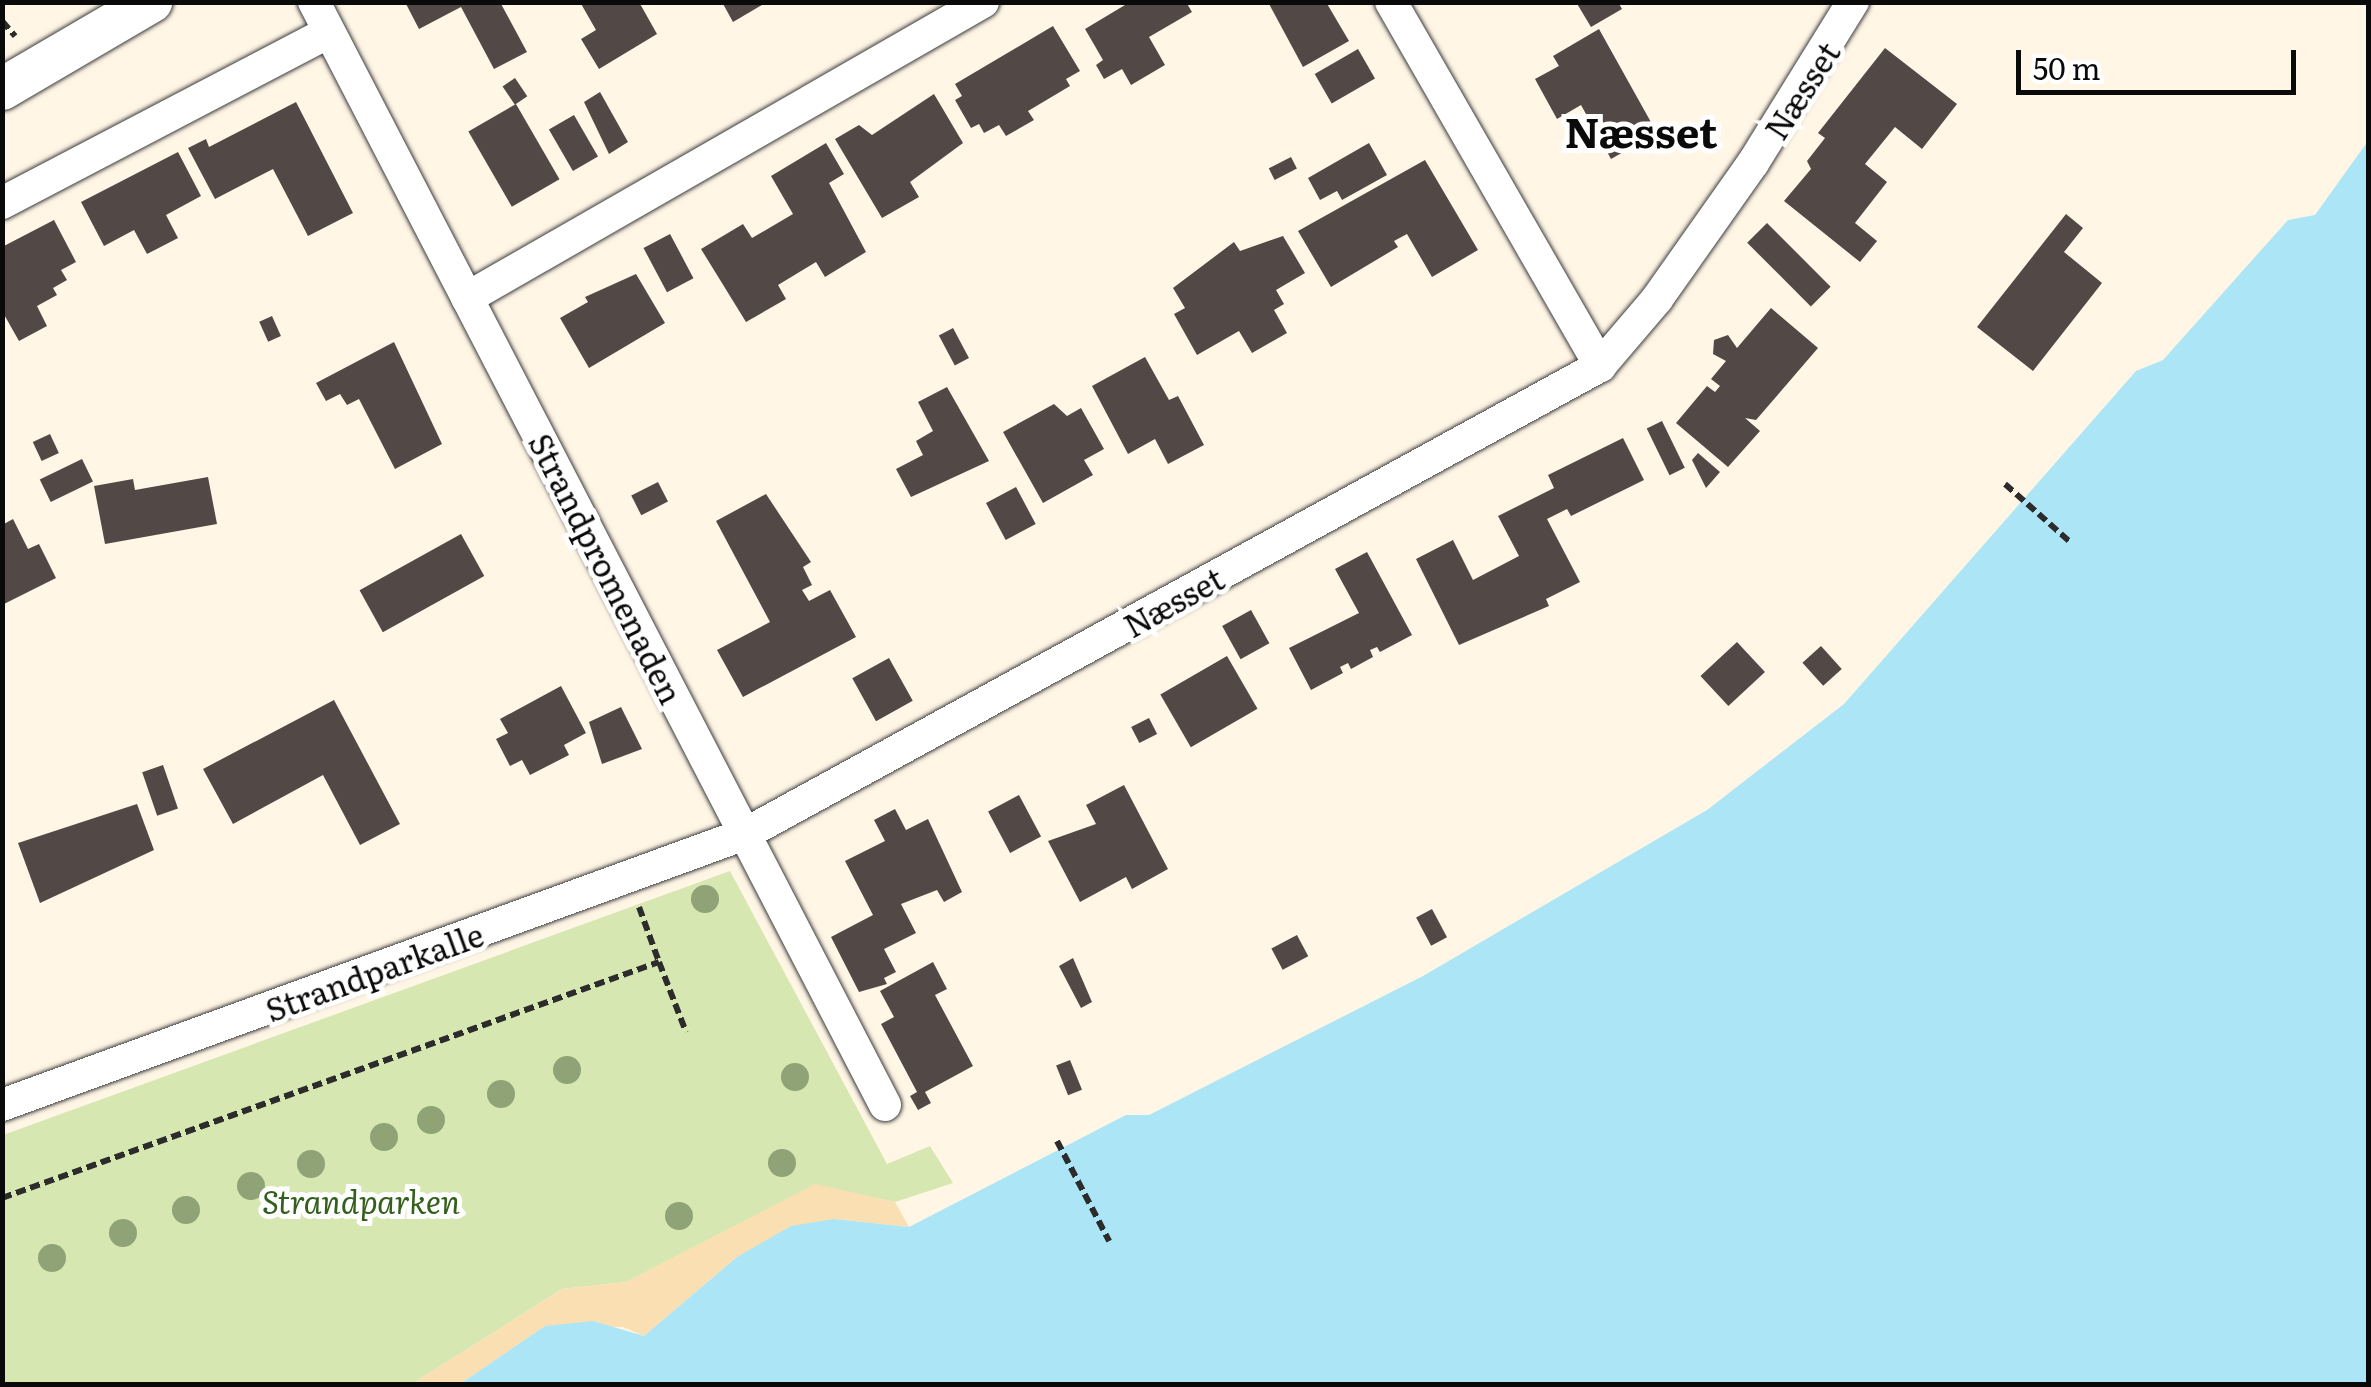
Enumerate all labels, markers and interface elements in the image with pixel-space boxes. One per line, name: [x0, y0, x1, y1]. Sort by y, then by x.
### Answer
scale bar: [2021, 30, 2301, 92]
street label: Næsset: [1755, 34, 1847, 146]
text: 50 m: [2033, 45, 2101, 89]
district label: Næsset: [1565, 105, 1717, 155]
street label: Strandpromenaden: [522, 426, 692, 710]
street label: Næsset: [1116, 558, 1230, 644]
street label: Strandparkalle: [260, 914, 488, 1028]
park label: Strandparken: [262, 1181, 460, 1219]

